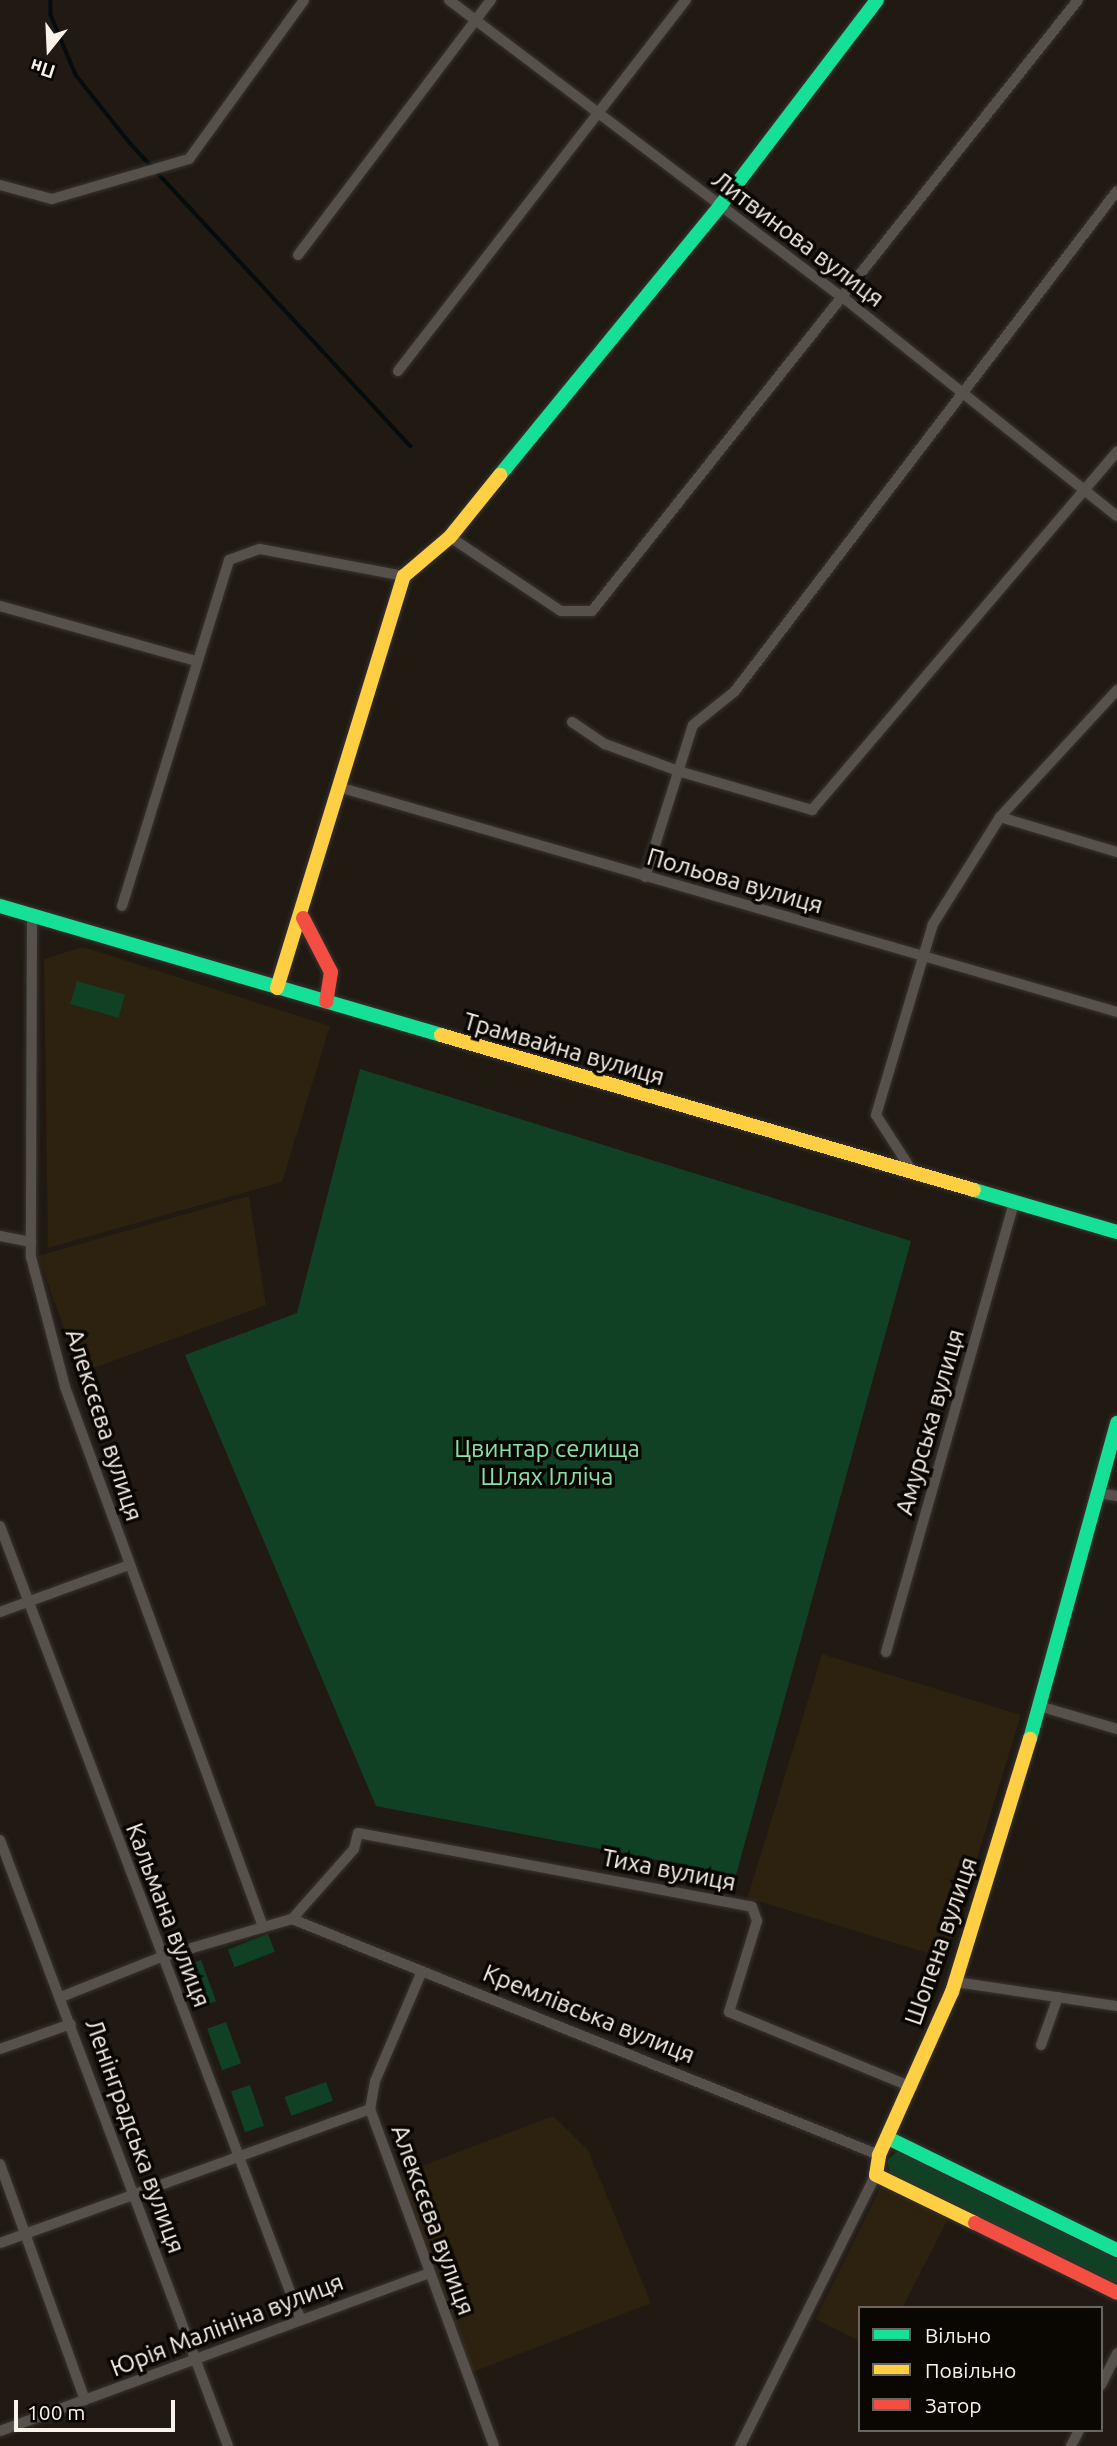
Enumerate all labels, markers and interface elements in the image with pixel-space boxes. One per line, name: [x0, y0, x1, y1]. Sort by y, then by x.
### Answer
north arrow: [14, 14, 84, 84]
text: Пн: [27, 55, 58, 83]
street label: Литвинова вулиця: [706, 165, 890, 313]
street label: Польова вулиця: [644, 842, 826, 920]
street label: Трамвайна вулиця: [460, 1007, 668, 1091]
street label: Алексєєва вулиця: [59, 1325, 149, 1525]
street label: Амурська вулиця: [890, 1326, 970, 1518]
park label: Цвинтар селища Шлях Ілліча: [454, 1435, 640, 1491]
street label: Кальмана вулиця: [120, 1819, 216, 2011]
street label: Тиха вулиця: [600, 1843, 738, 1897]
street label: Шопена вулиця: [899, 1853, 983, 2029]
street label: Кремлівська вулиця: [479, 1958, 699, 2070]
street label: Ленінградська вулиця: [79, 2015, 191, 2257]
street label: Алексєєва вулиця: [385, 2121, 481, 2319]
street label: Юрія Малініна вулиця: [107, 2267, 347, 2383]
legend: [858, 2306, 1103, 2432]
text: Вільно: [925, 2323, 991, 2347]
text: Повільно: [925, 2358, 1016, 2382]
scale bar: [18, 2386, 178, 2430]
text: Затор: [925, 2393, 981, 2417]
text: 100 m: [27, 2400, 85, 2424]

